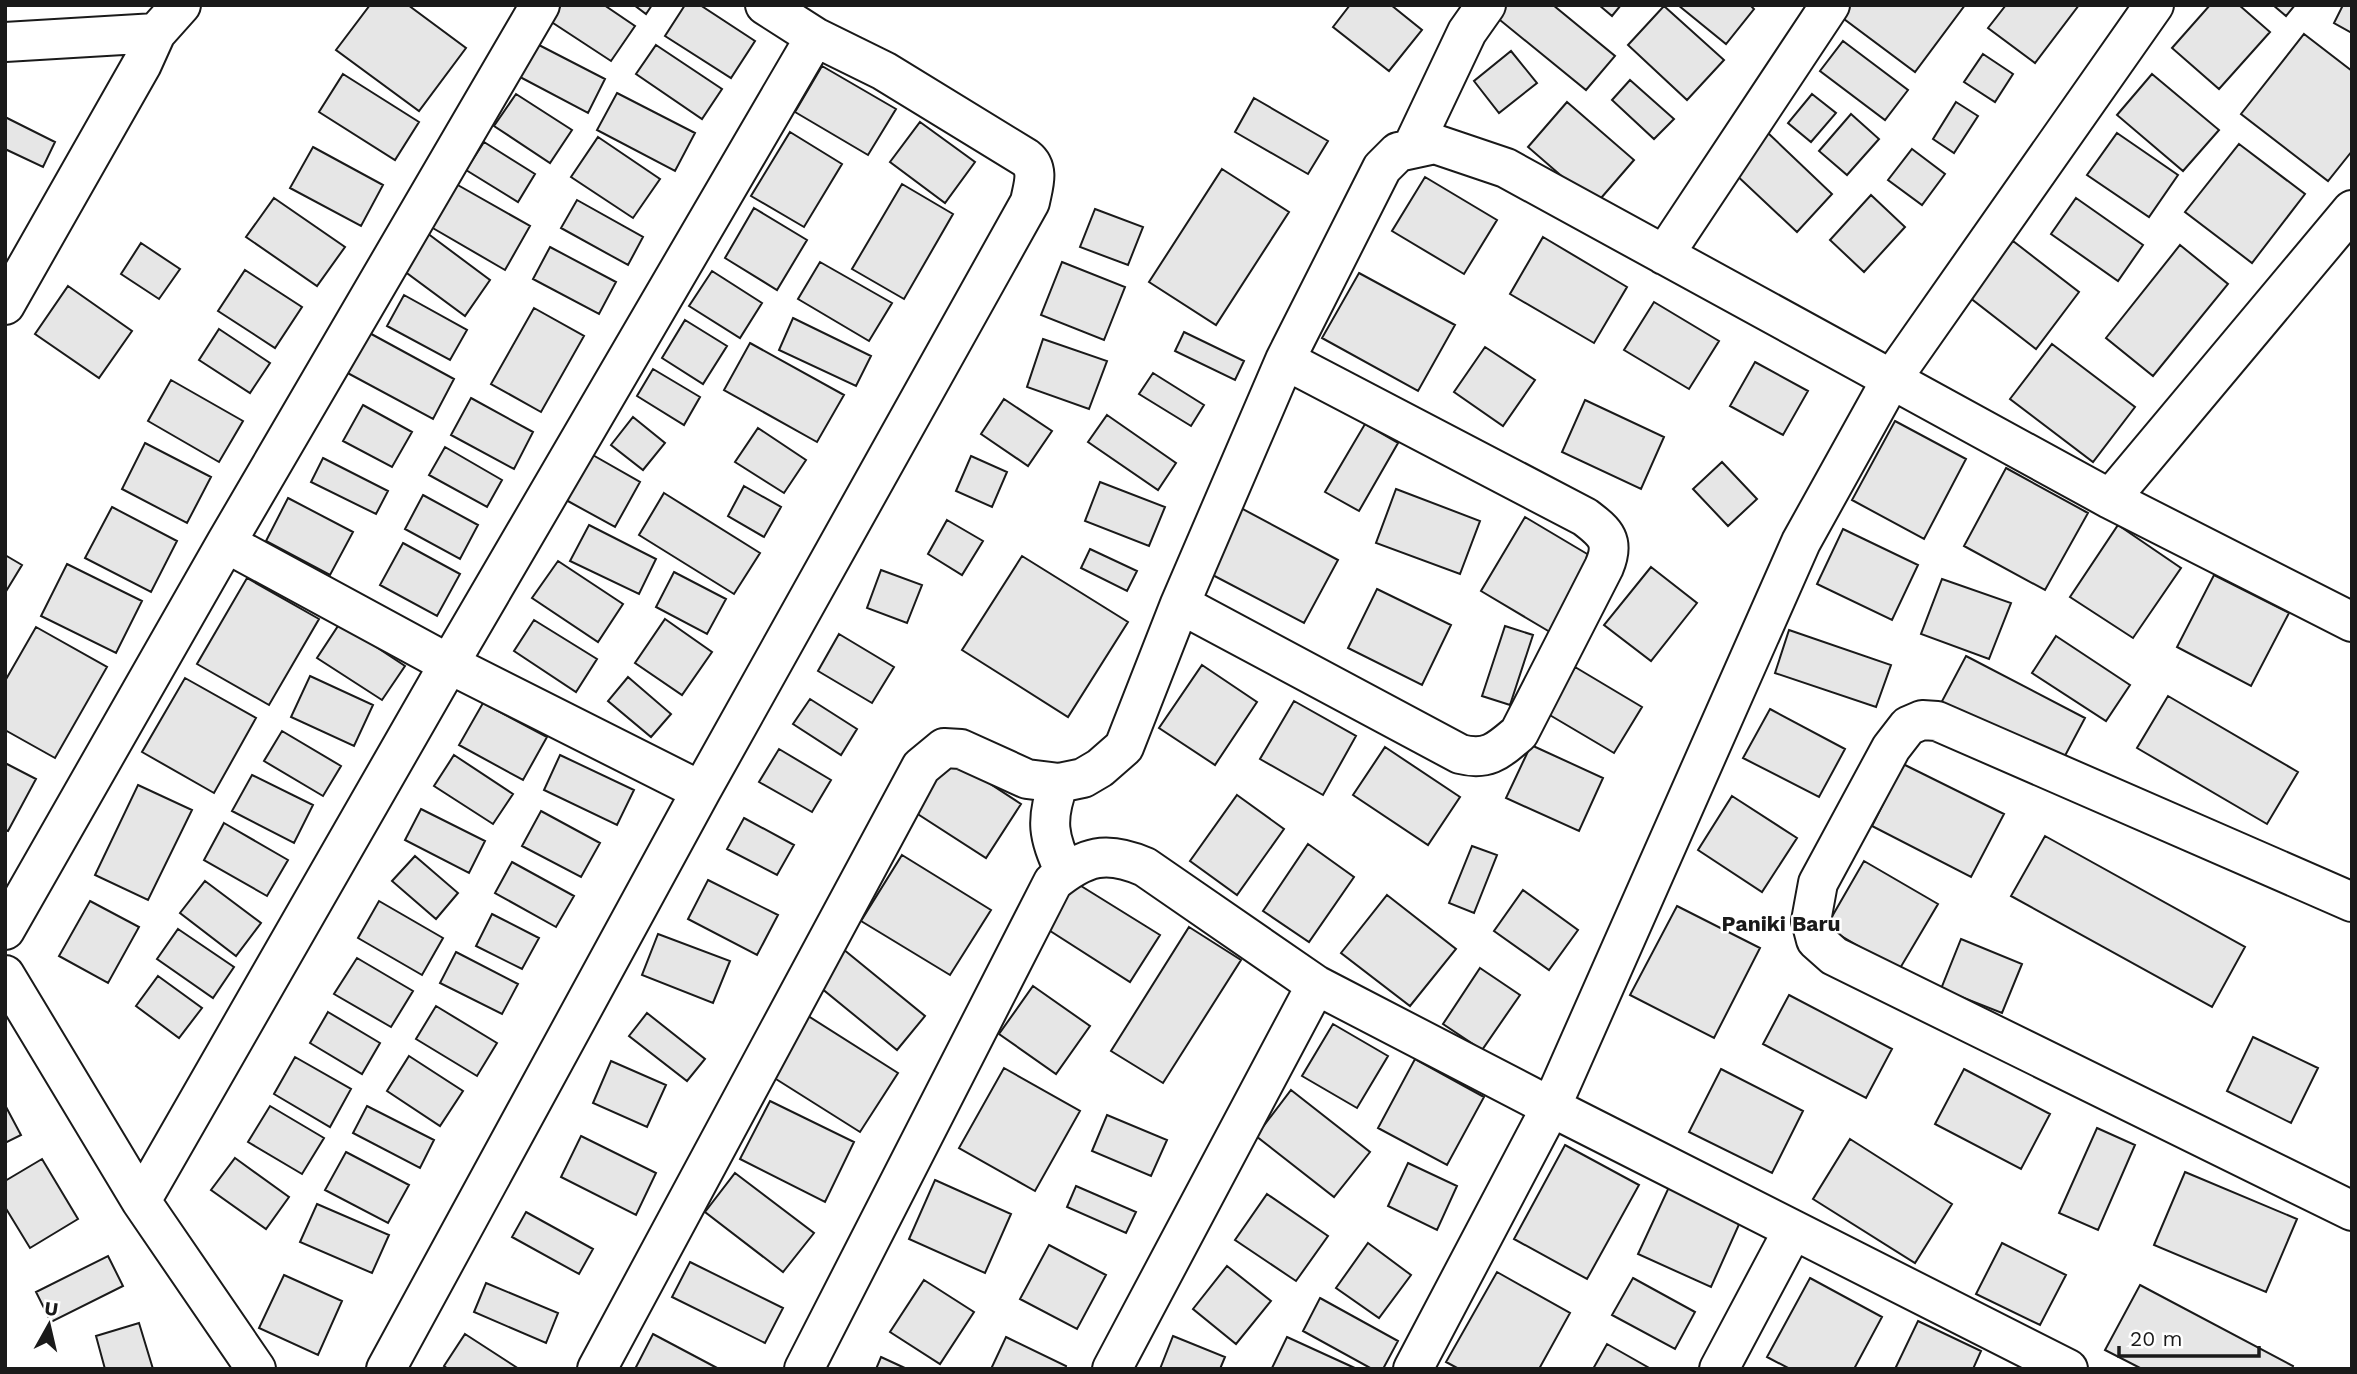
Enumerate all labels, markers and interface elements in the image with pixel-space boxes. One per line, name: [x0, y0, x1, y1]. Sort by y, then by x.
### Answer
district label: Paniki Baru: [1721, 911, 1841, 936]
north arrow: [14, 1290, 84, 1360]
text: U: [43, 1296, 60, 1321]
scale bar: [2119, 1314, 2259, 1358]
text: 20 m: [2130, 1326, 2182, 1351]

